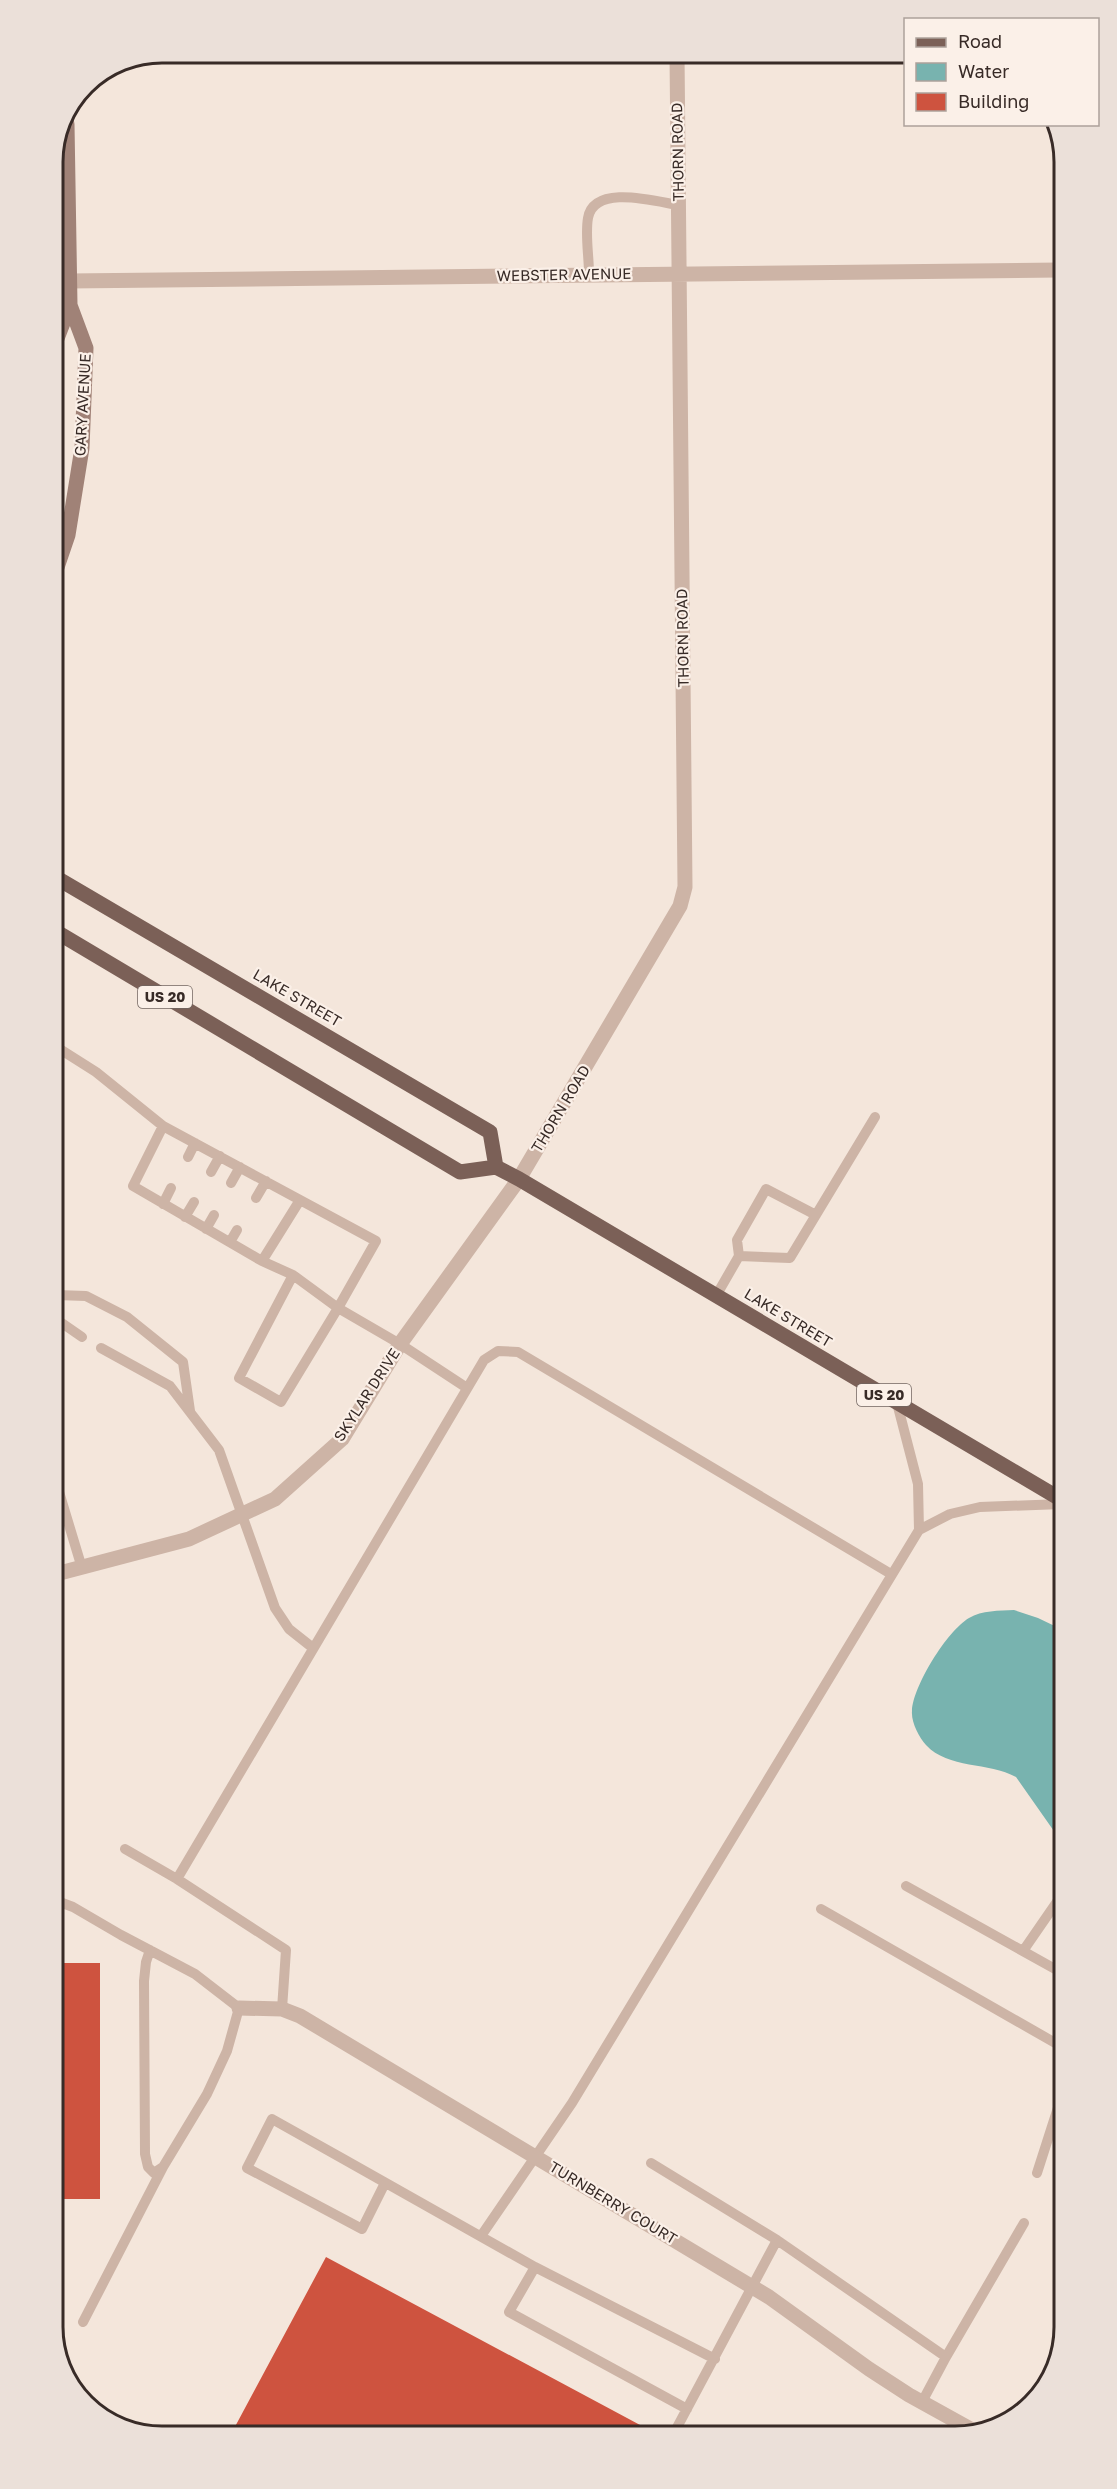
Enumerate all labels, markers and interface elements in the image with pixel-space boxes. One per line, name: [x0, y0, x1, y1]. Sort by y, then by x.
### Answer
legend: [904, 18, 1099, 126]
text: Road: [958, 30, 1002, 52]
text: Water: [958, 60, 1009, 82]
text: Building: [958, 90, 1029, 112]
street label: THORN ROAD: [667, 103, 687, 202]
street label: WEBSTER AVENUE: [496, 264, 632, 284]
street label: GARY AVENUE: [70, 353, 94, 457]
street label: THORN ROAD: [672, 589, 692, 688]
street label: LAKE STREET: [250, 965, 345, 1030]
road number: US 20: [138, 986, 192, 1008]
street label: THORN ROAD: [527, 1062, 593, 1155]
street label: LAKE STREET: [741, 1284, 836, 1350]
street label: SKYLAR DRIVE: [329, 1345, 403, 1444]
road number: US 20: [857, 1384, 911, 1406]
street label: TURNBERRY COURT: [546, 2157, 681, 2247]

